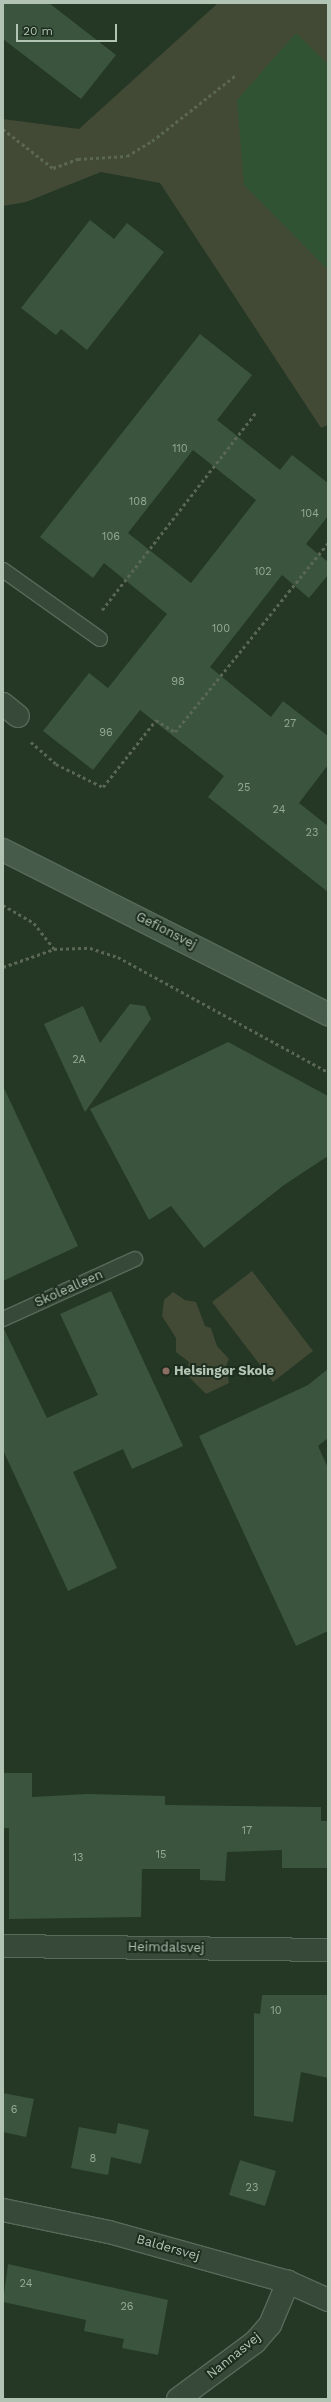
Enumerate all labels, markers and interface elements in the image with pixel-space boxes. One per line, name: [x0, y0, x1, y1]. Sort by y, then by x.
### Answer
scale bar: [18, 16, 119, 42]
text: 20 m: [23, 24, 53, 38]
house number: 110: [172, 442, 188, 456]
house number: 108: [129, 495, 147, 509]
house number: 104: [301, 507, 319, 521]
house number: 106: [102, 530, 120, 544]
house number: 102: [254, 565, 272, 579]
house number: 100: [212, 622, 230, 636]
house number: 98: [171, 675, 185, 689]
house number: 27: [284, 717, 296, 731]
house number: 96: [99, 726, 113, 740]
house number: 25: [238, 781, 250, 795]
house number: 24: [273, 803, 285, 817]
house number: 23: [306, 826, 318, 840]
street label: Gefionsvej: [133, 909, 199, 953]
house number: 2A: [72, 1053, 86, 1067]
street label: Skolealleen: [32, 1267, 106, 1311]
place label: Helsingør Skole: [174, 1363, 274, 1379]
marker: Helsingør Skole: [161, 1366, 171, 1376]
house number: 17: [242, 1824, 252, 1838]
house number: 15: [156, 1848, 166, 1862]
house number: 13: [73, 1851, 83, 1865]
street label: Heimdalsvej: [128, 1940, 204, 1956]
house number: 10: [270, 2004, 282, 2018]
house number: 6: [11, 2103, 17, 2117]
house number: 8: [90, 2152, 96, 2166]
house number: 23: [246, 2181, 258, 2195]
street label: Baldersvej: [135, 2232, 201, 2264]
house number: 24: [20, 2277, 32, 2291]
house number: 26: [120, 2300, 134, 2314]
street label: Nannasvej: [204, 2330, 264, 2382]

